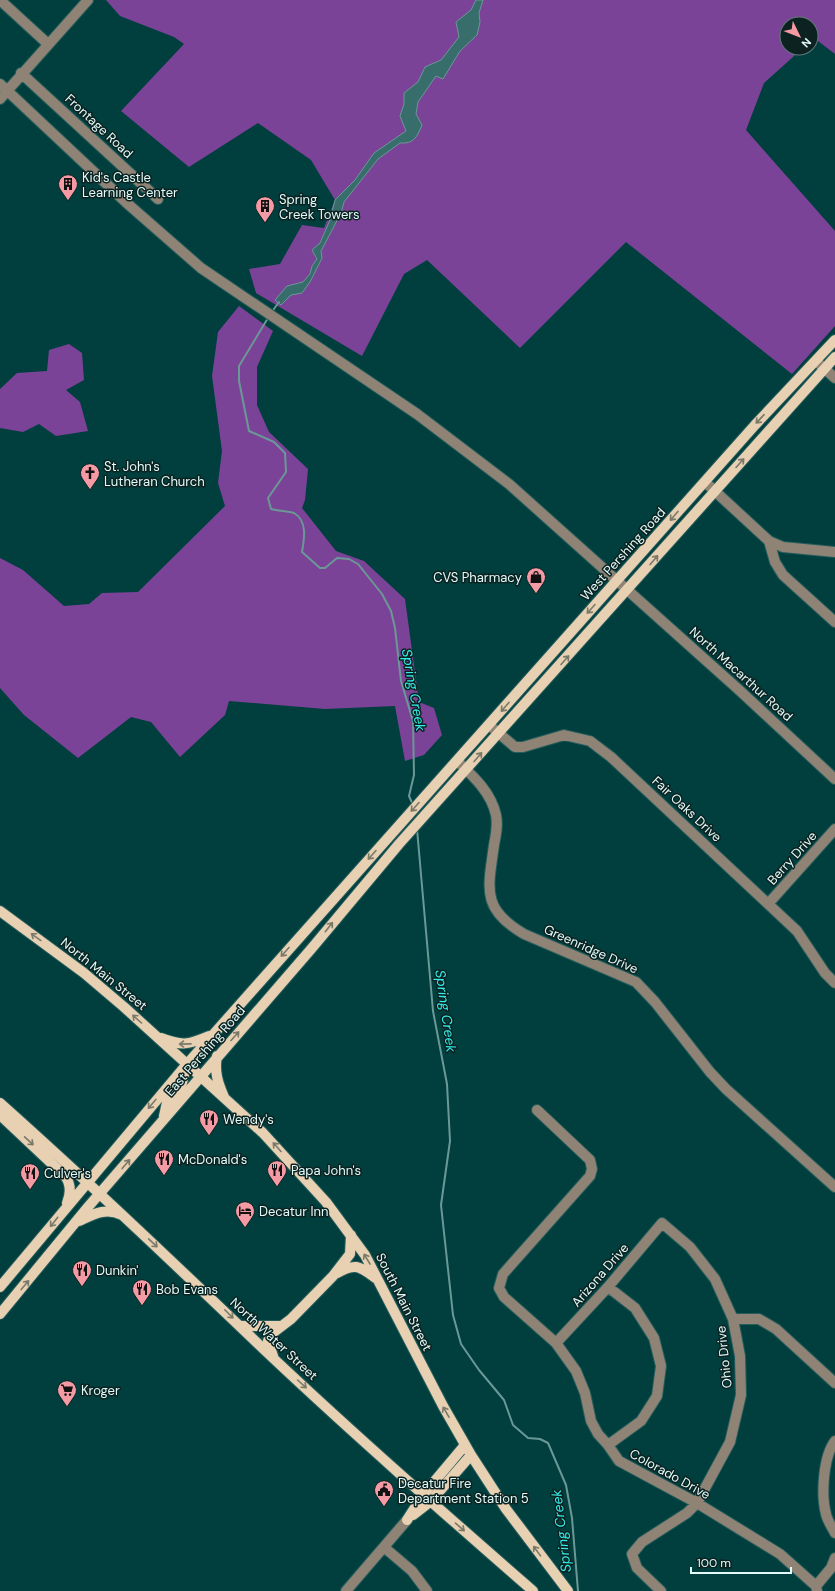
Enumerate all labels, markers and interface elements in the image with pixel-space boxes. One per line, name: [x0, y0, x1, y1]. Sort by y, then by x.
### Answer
north arrow: [779, 16, 819, 56]
text: N: [798, 35, 814, 51]
street label: Frontage Road: [61, 90, 137, 162]
place label: Kid's Castle Learning Center: [82, 169, 178, 201]
building icon: Kid's Castle Learning Center: [57, 173, 79, 201]
place label: Spring Creek Towers: [279, 191, 360, 223]
building icon: Spring Creek Towers: [254, 195, 276, 223]
one-way arrow: [756, 414, 765, 424]
place label: St. John's Lutheran Church: [104, 458, 205, 490]
one-way arrow: [735, 458, 745, 468]
church icon: St. John's Lutheran Church: [79, 462, 101, 490]
street label: West Pershing Road: [577, 504, 669, 604]
one-way arrow: [670, 511, 679, 522]
one-way arrow: [649, 555, 658, 566]
shop icon: CVS Pharmacy: [525, 566, 547, 594]
place label: CVS Pharmacy: [433, 569, 522, 586]
one-way arrow: [587, 604, 596, 614]
street label: North Macarthur Road: [686, 623, 796, 725]
water label: Spring Creek: [398, 647, 430, 733]
one-way arrow: [560, 655, 569, 666]
one-way arrow: [501, 701, 510, 711]
one-way arrow: [474, 752, 483, 763]
street label: Fair Oaks Drive: [649, 772, 725, 846]
one-way arrow: [410, 802, 420, 812]
street label: Berry Drive: [763, 828, 821, 888]
one-way arrow: [368, 850, 377, 860]
one-way arrow: [324, 921, 333, 932]
street label: Greenridge Drive: [541, 921, 641, 977]
one-way arrow: [31, 933, 42, 941]
street label: North Main Street: [57, 934, 151, 1014]
one-way arrow: [281, 947, 290, 957]
water label: Spring Creek: [431, 968, 461, 1054]
street label: East Pershing Road: [161, 1002, 249, 1100]
one-way arrow: [132, 1014, 142, 1023]
one-way arrow: [230, 1031, 240, 1041]
one-way arrow: [179, 1040, 192, 1047]
one-way arrow: [148, 1099, 157, 1110]
restaurant icon: Wendy's: [198, 1108, 220, 1136]
place label: Wendy's: [223, 1111, 274, 1128]
one-way arrow: [24, 1136, 34, 1146]
one-way arrow: [272, 1142, 281, 1152]
restaurant icon: McDonald's: [153, 1148, 175, 1176]
place label: McDonald's: [178, 1151, 247, 1168]
one-way arrow: [121, 1158, 130, 1169]
restaurant icon: Papa John's: [266, 1159, 288, 1187]
restaurant icon: Culver's: [19, 1162, 41, 1190]
place label: Papa John's: [291, 1162, 361, 1179]
place label: Culver's: [44, 1165, 91, 1182]
hotel icon: Decatur Inn: [234, 1200, 256, 1228]
place label: Decatur Inn: [259, 1203, 328, 1220]
one-way arrow: [49, 1216, 58, 1227]
one-way arrow: [148, 1238, 158, 1247]
street label: Arizona Drive: [568, 1240, 632, 1310]
street label: South Main Street: [372, 1250, 436, 1354]
one-way arrow: [363, 1253, 371, 1265]
restaurant icon: Dunkin': [71, 1259, 93, 1287]
place label: Dunkin': [96, 1262, 138, 1279]
restaurant icon: Bob Evans: [131, 1278, 153, 1306]
one-way arrow: [21, 1279, 30, 1290]
place label: Bob Evans: [156, 1281, 218, 1298]
street label: North Water Street: [227, 1294, 321, 1384]
one-way arrow: [224, 1309, 234, 1319]
street label: Ohio Drive: [712, 1325, 736, 1389]
supermarket icon: Kroger: [56, 1379, 78, 1407]
one-way arrow: [297, 1380, 308, 1389]
place label: Kroger: [81, 1382, 120, 1399]
one-way arrow: [441, 1406, 449, 1418]
street label: Colorado Drive: [627, 1445, 713, 1503]
place label: Decatur Fire Department Station 5: [398, 1475, 529, 1507]
public building icon: Decatur Fire Department Station 5: [373, 1479, 395, 1507]
water label: Spring Creek: [547, 1488, 575, 1573]
one-way arrow: [455, 1523, 465, 1532]
one-way arrow: [533, 1546, 542, 1557]
scale bar: [691, 1549, 791, 1575]
text: 100 m: [697, 1555, 731, 1571]

